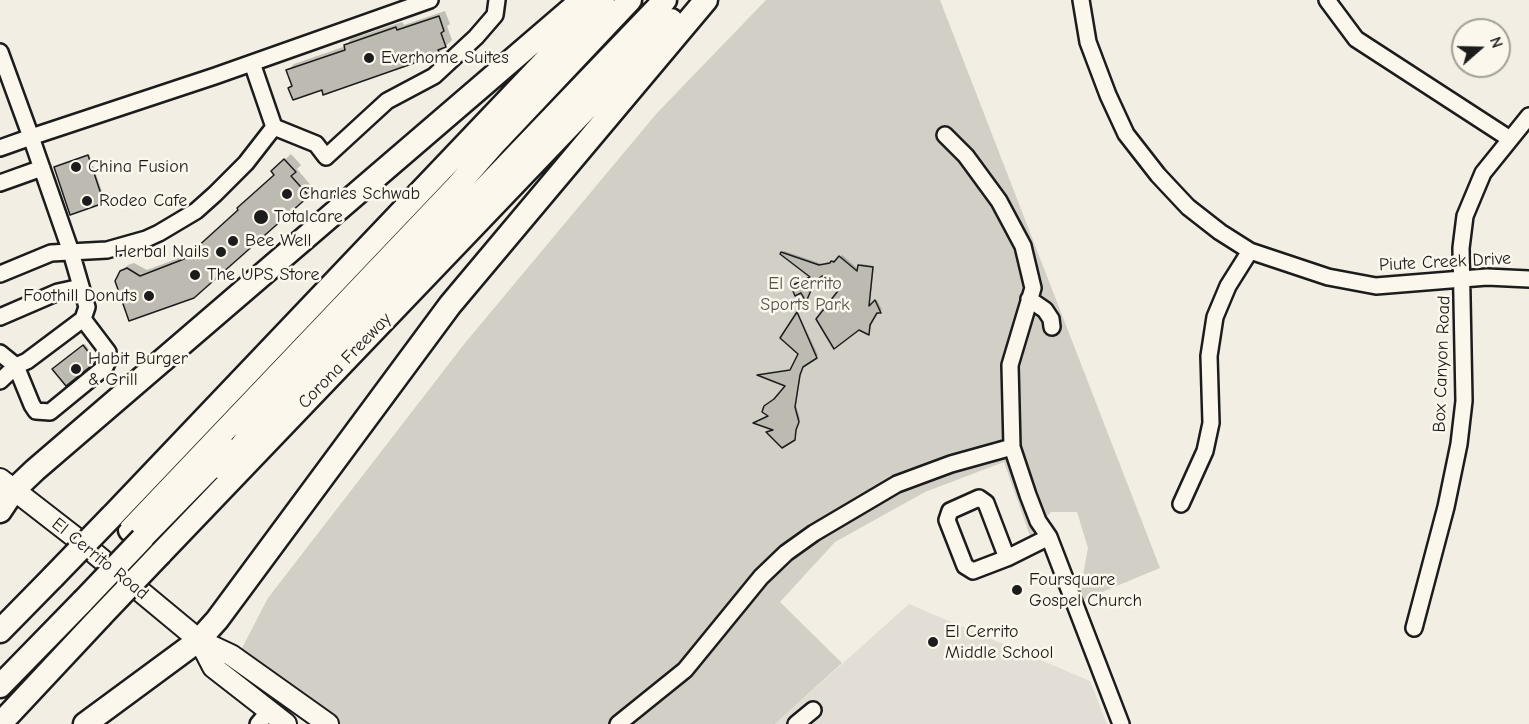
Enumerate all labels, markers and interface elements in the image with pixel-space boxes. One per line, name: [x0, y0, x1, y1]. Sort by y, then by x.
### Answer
north arrow: [1451, 18, 1511, 78]
text: N: [1486, 35, 1506, 51]
place label: Everhome Suites: [381, 47, 509, 69]
marker: Everhome Suites: [362, 51, 376, 65]
place label: China Fusion: [88, 156, 189, 178]
marker: China Fusion: [69, 160, 83, 174]
place label: Charles Schwab: [299, 183, 420, 205]
marker: Charles Schwab: [280, 187, 294, 201]
place label: Rodeo Cafe: [99, 190, 187, 212]
marker: Rodeo Cafe: [80, 194, 94, 208]
place label: Totalcare: [274, 206, 343, 228]
marker: Totalcare: [252, 208, 270, 226]
place label: Bee Well: [245, 230, 311, 252]
marker: Bee Well: [226, 234, 240, 248]
place label: Herbal Nails: [114, 241, 209, 263]
marker: Herbal Nails: [214, 245, 228, 259]
street label: Piute Creek Drive: [1378, 248, 1512, 276]
place label: The UPS Store: [207, 264, 319, 286]
marker: The UPS Store: [188, 268, 202, 282]
park label: El Cerrito Sports Park: [760, 273, 850, 316]
place label: Foothill Donuts: [23, 285, 137, 307]
marker: Foothill Donuts: [142, 289, 156, 303]
street label: Box Canyon Road: [1429, 295, 1455, 433]
street label: Corona Freeway: [294, 308, 396, 414]
place label: Habit Burger & Grill: [88, 348, 188, 391]
marker: Habit Burger & Grill: [69, 362, 83, 376]
street label: El Cerrito Road: [47, 513, 153, 605]
place label: Foursquare Gospel Church: [1029, 569, 1142, 612]
marker: Foursquare Gospel Church: [1010, 583, 1024, 597]
place label: El Cerrito Middle School: [945, 621, 1053, 664]
marker: El Cerrito Middle School: [926, 635, 940, 649]

